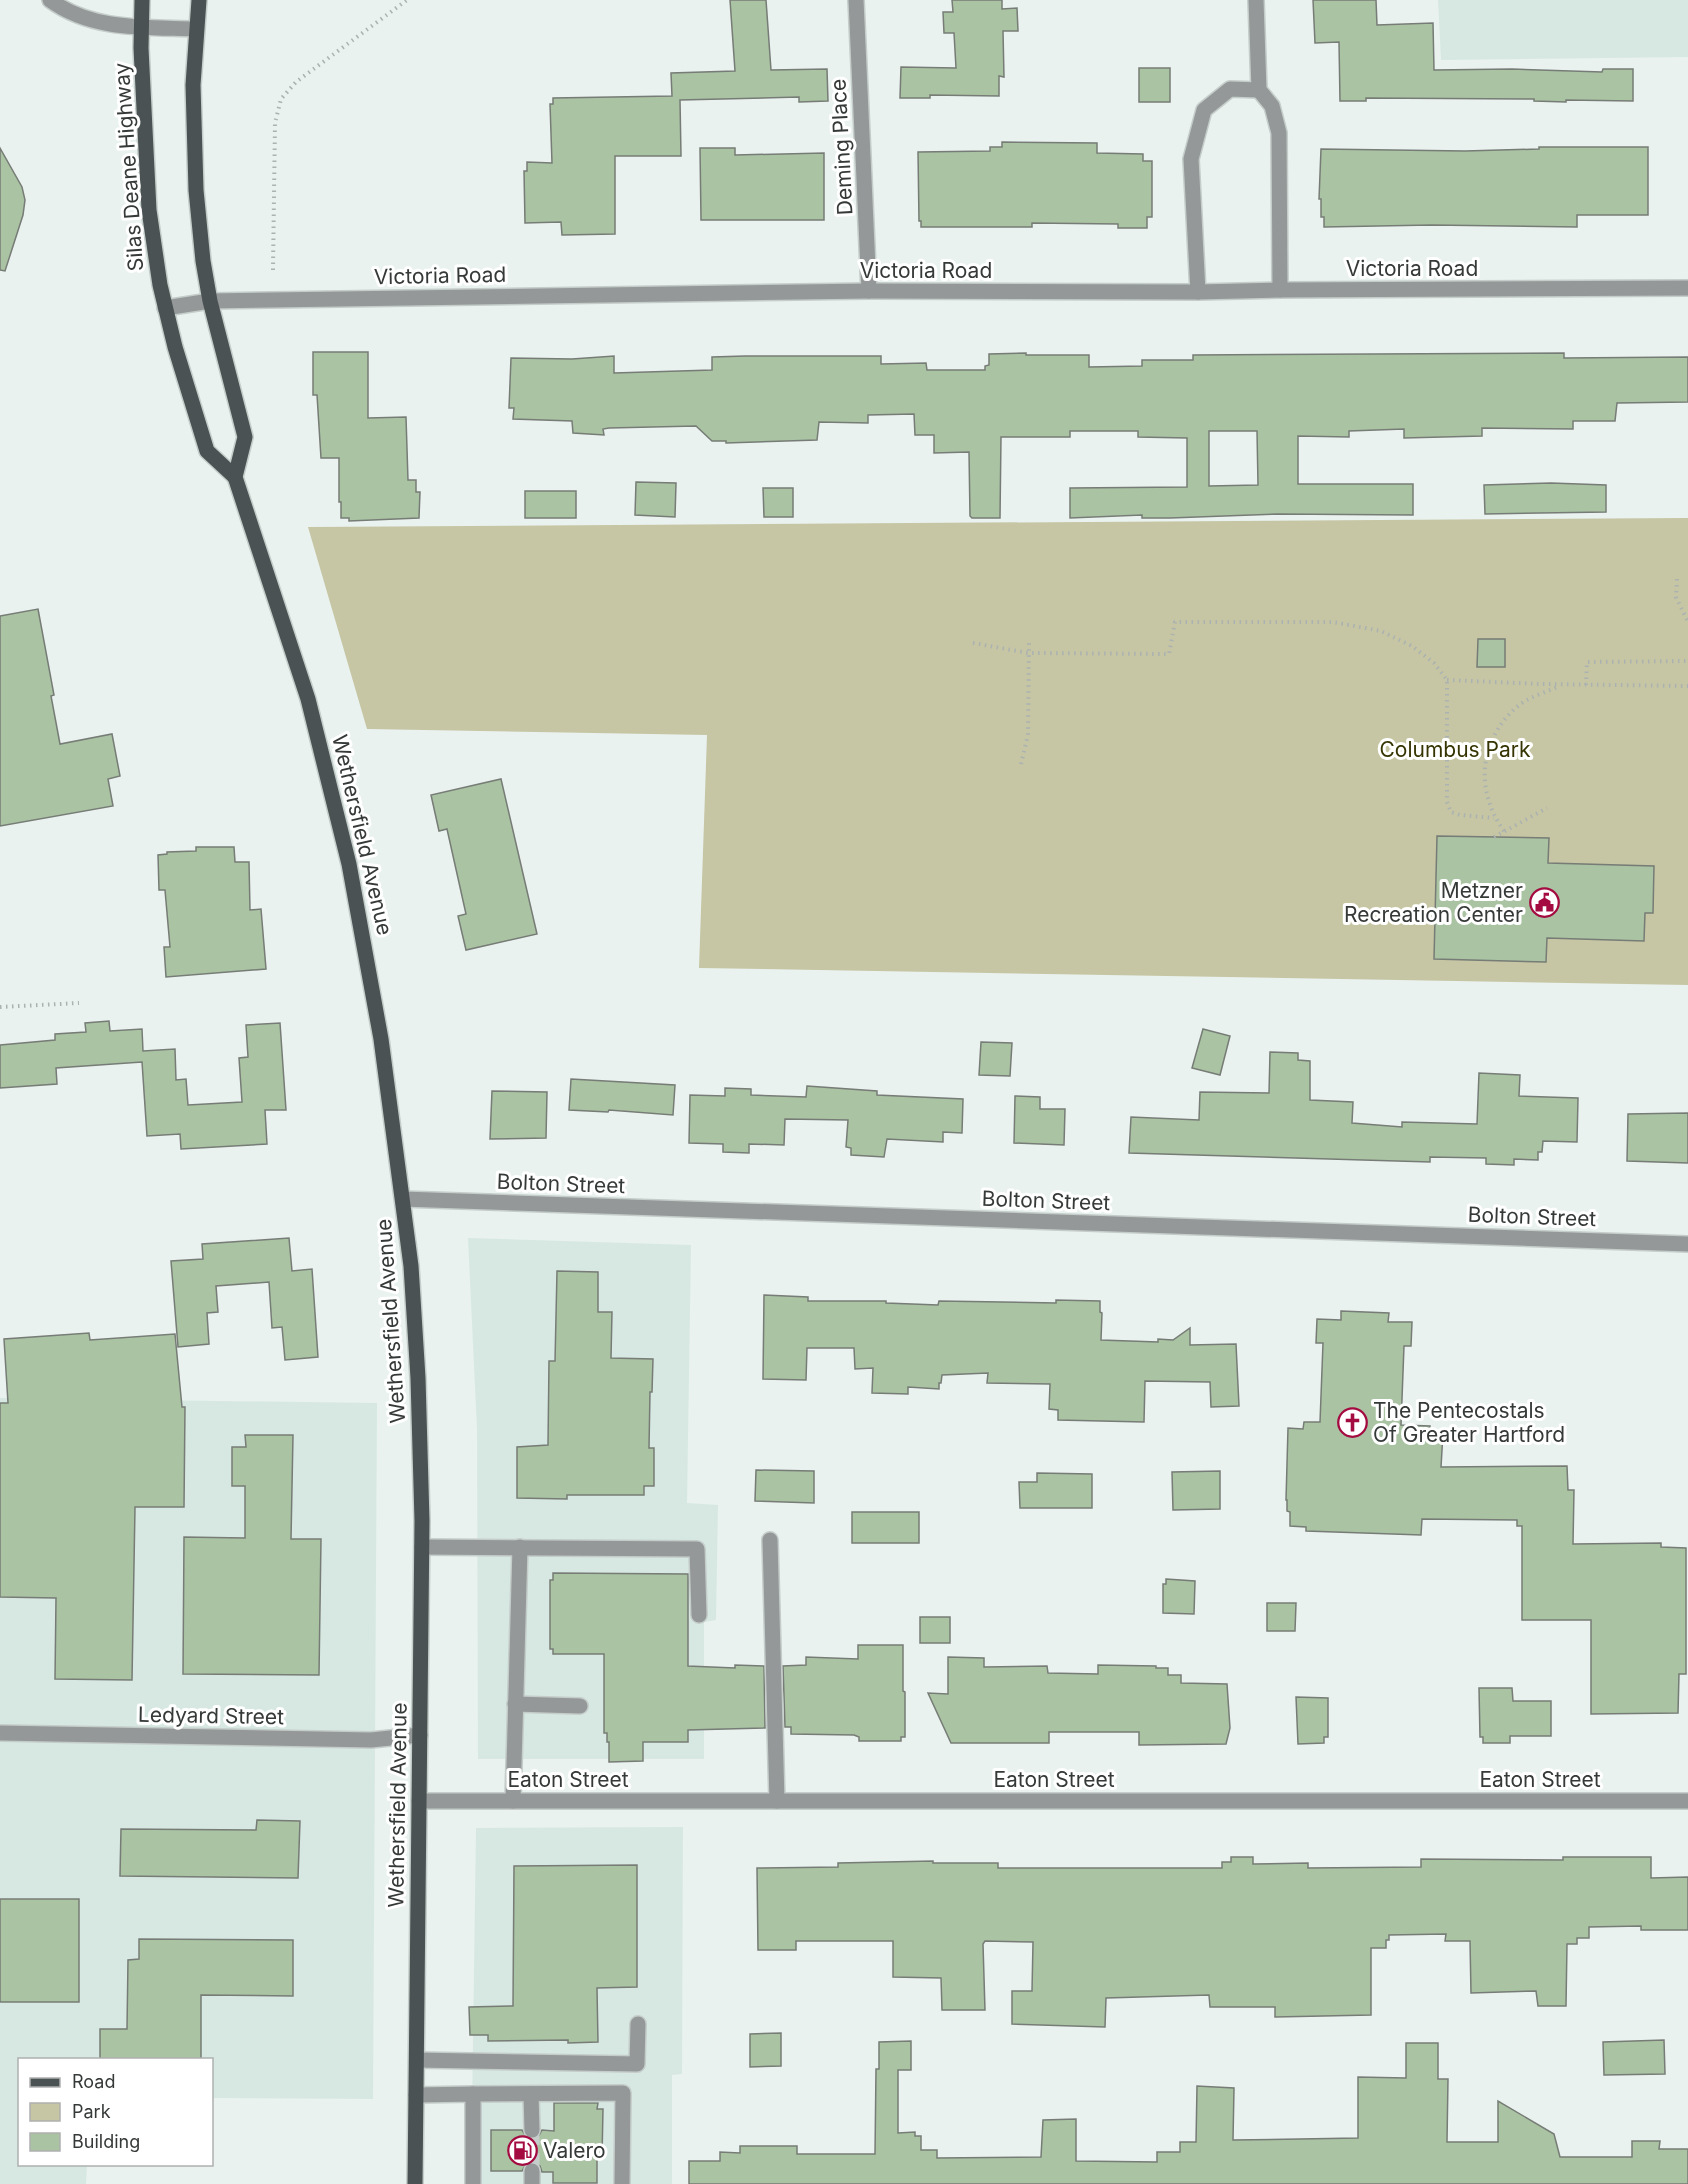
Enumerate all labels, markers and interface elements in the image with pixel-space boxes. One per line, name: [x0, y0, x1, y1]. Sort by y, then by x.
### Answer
street label: Silas Deane Highway: [109, 62, 148, 272]
street label: Deming Place: [825, 78, 858, 216]
street label: Victoria Road: [1346, 256, 1478, 281]
street label: Victoria Road: [860, 258, 992, 283]
street label: Victoria Road: [374, 262, 506, 289]
street label: Wethersfield Avenue: [327, 732, 398, 938]
park label: Columbus Park: [1379, 737, 1531, 762]
place label: Metzner Recreation Center: [1344, 878, 1523, 927]
public building icon: Metzner Recreation Center: [1528, 887, 1560, 919]
street label: Bolton Street: [496, 1169, 626, 1198]
street label: Bolton Street: [981, 1186, 1111, 1215]
street label: Bolton Street: [1467, 1202, 1597, 1231]
street label: Wethersfield Avenue: [371, 1218, 410, 1424]
place label: The Pentecostals Of Greater Hartford: [1373, 1398, 1565, 1447]
church icon: The Pentecostals Of Greater Hartford: [1336, 1407, 1368, 1439]
street label: Ledyard Street: [138, 1702, 284, 1729]
street label: Wethersfield Avenue: [383, 1702, 412, 1908]
street label: Eaton Street: [507, 1767, 629, 1792]
street label: Eaton Street: [993, 1767, 1115, 1792]
street label: Eaton Street: [1479, 1767, 1601, 1792]
legend: [18, 2058, 213, 2166]
text: Road: [72, 2071, 115, 2092]
text: Park: [72, 2101, 111, 2122]
text: Building: [72, 2131, 140, 2152]
fuel station icon: Valero: [506, 2135, 538, 2167]
place label: Valero: [543, 2138, 606, 2163]

